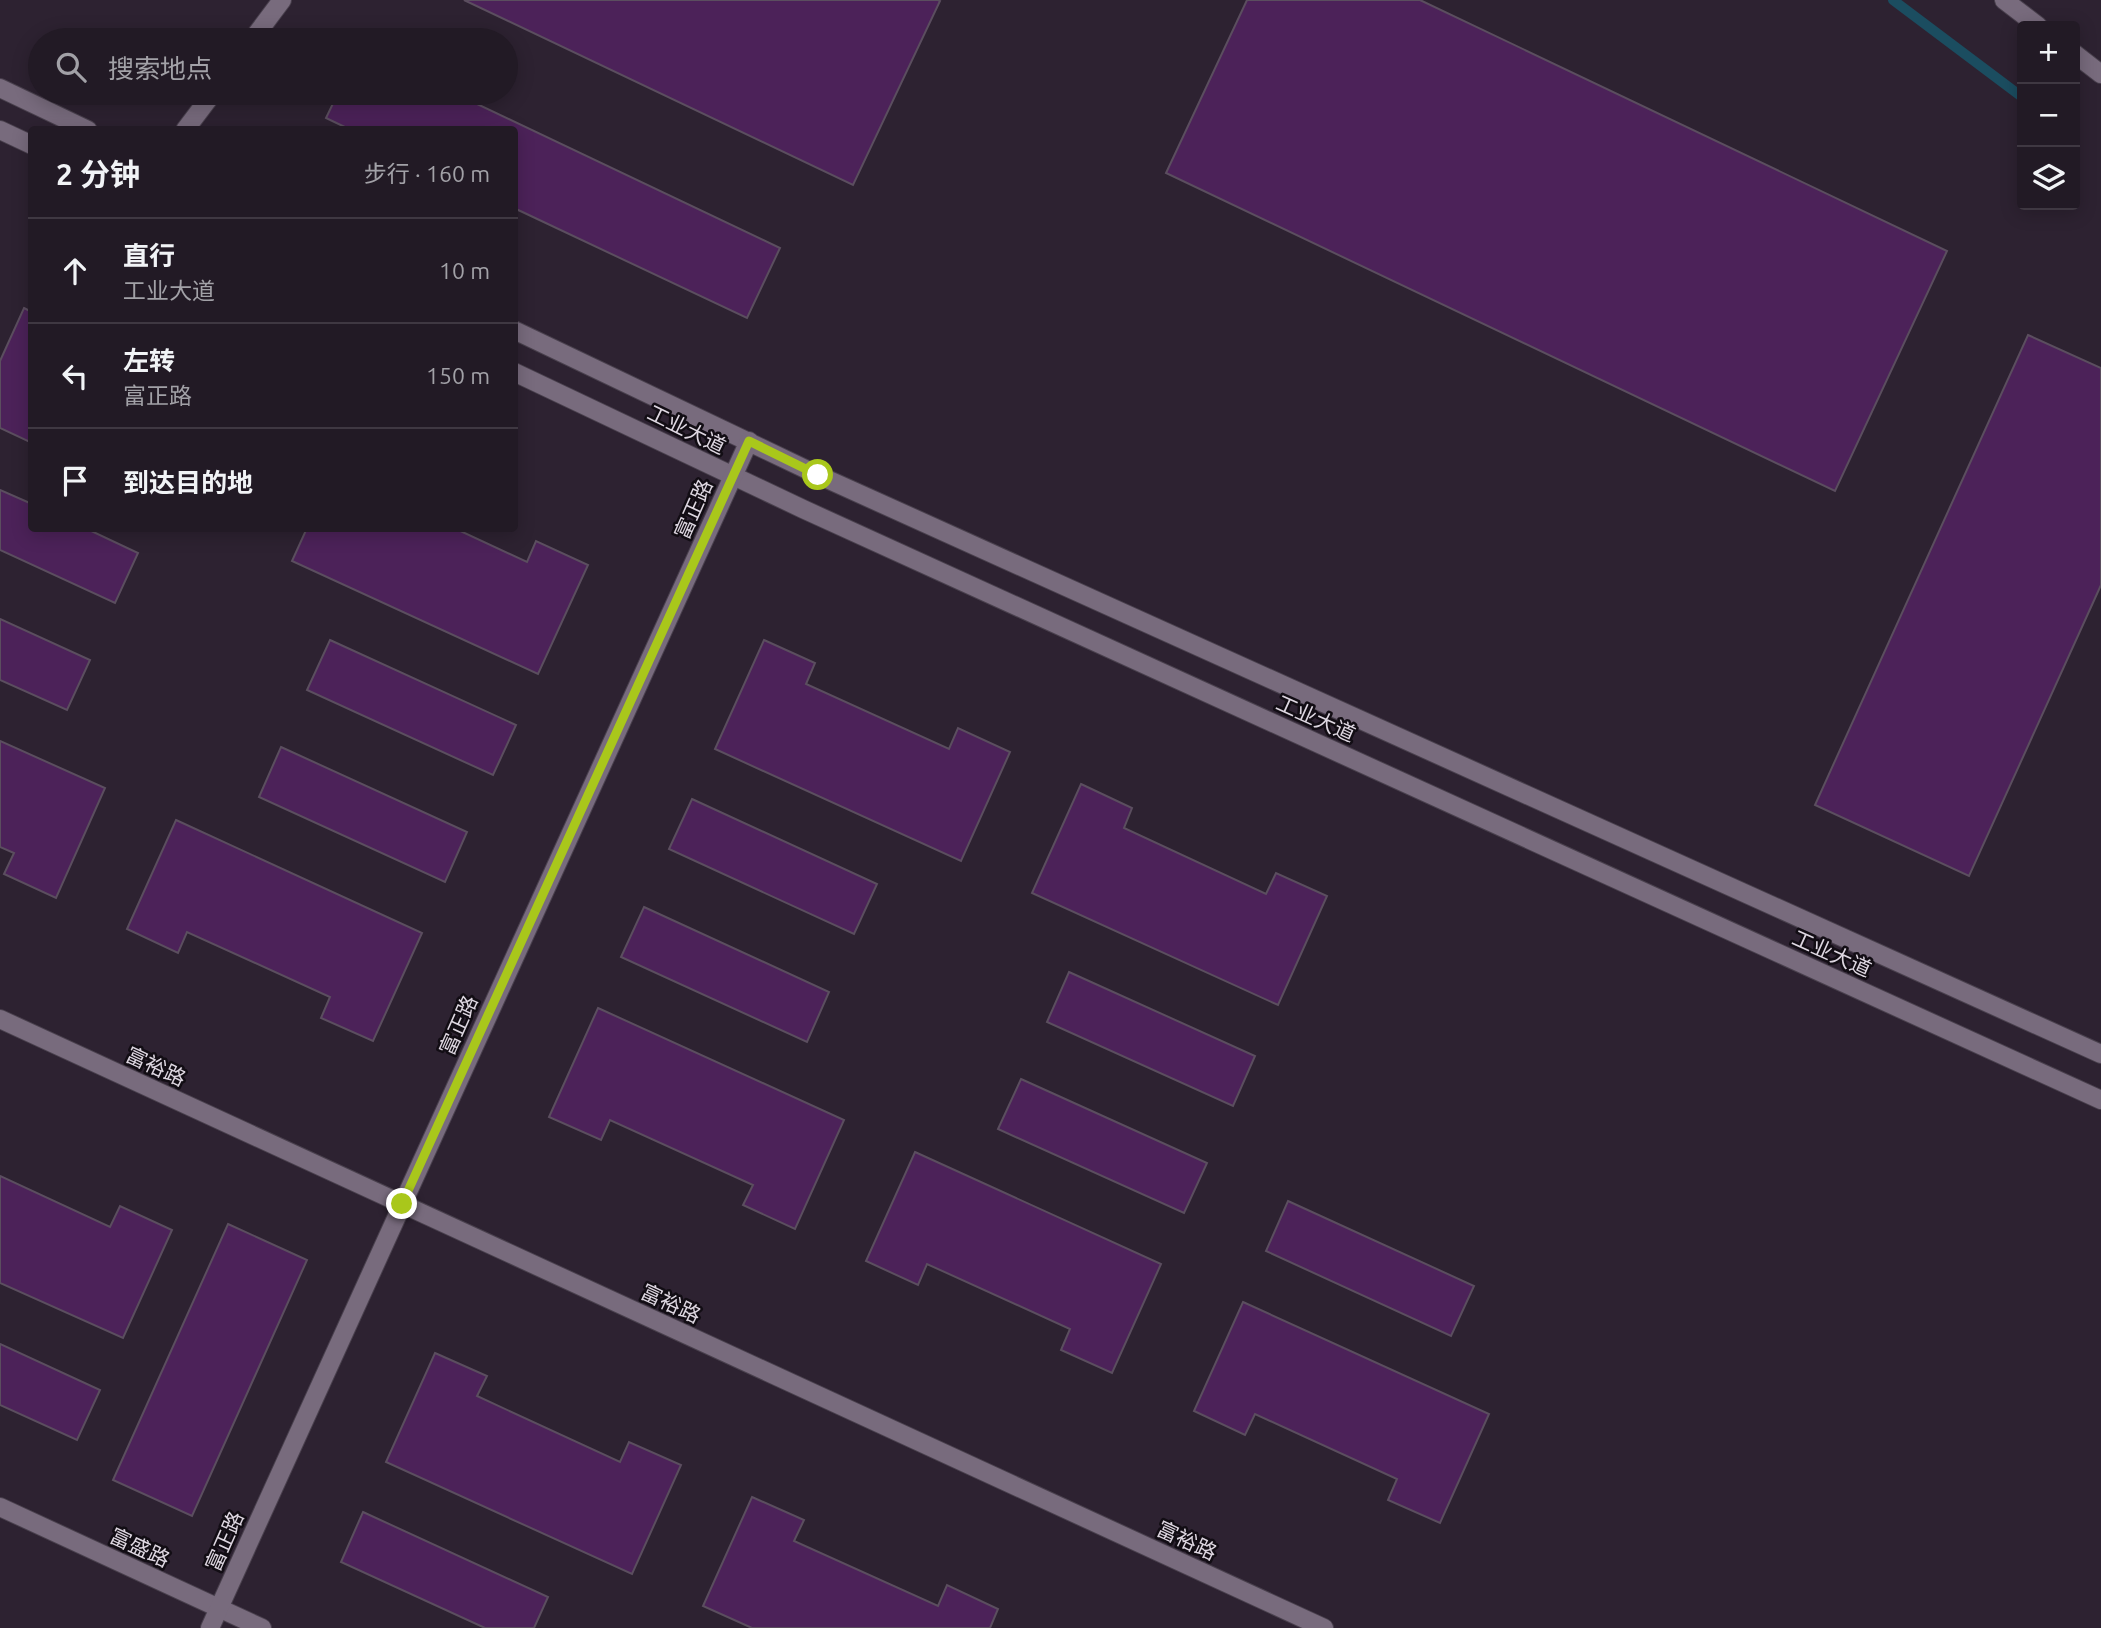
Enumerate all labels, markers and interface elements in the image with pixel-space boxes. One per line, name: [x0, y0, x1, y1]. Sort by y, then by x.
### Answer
map controls: [2017, 21, 2080, 210]
button: +: [2017, 21, 2080, 84]
search box: [28, 28, 518, 105]
icon: search: [52, 48, 90, 86]
text: 搜索地点: [108, 54, 212, 83]
button: −: [2017, 84, 2080, 147]
button: layers: [2017, 147, 2080, 210]
text: 2 分钟: [56, 157, 140, 191]
text: 步行 · 160 m: [364, 161, 490, 186]
text: 直行: [123, 241, 175, 270]
icon: ahead: [56, 252, 94, 290]
text: 10 m: [439, 258, 490, 283]
text: 工业大道: [123, 278, 215, 303]
text: 左转: [123, 346, 175, 375]
icon: left: [56, 357, 94, 395]
text: 150 m: [426, 363, 490, 388]
text: 富正路: [123, 383, 192, 408]
street label: 工业大道: [644, 400, 730, 458]
route start: [802, 459, 833, 490]
icon: arrive: [56, 462, 94, 500]
text: 到达目的地: [123, 468, 253, 497]
street label: 富正路: [669, 475, 717, 543]
street label: 工业大道: [1273, 690, 1359, 746]
street label: 工业大道: [1789, 925, 1875, 981]
street label: 富正路: [434, 991, 482, 1059]
street label: 富裕路: [122, 1042, 190, 1090]
route end: [386, 1188, 417, 1219]
street label: 富裕路: [637, 1279, 705, 1327]
street label: 富正路: [200, 1507, 248, 1575]
street label: 富裕路: [1153, 1516, 1221, 1564]
street label: 富盛路: [106, 1523, 174, 1571]

